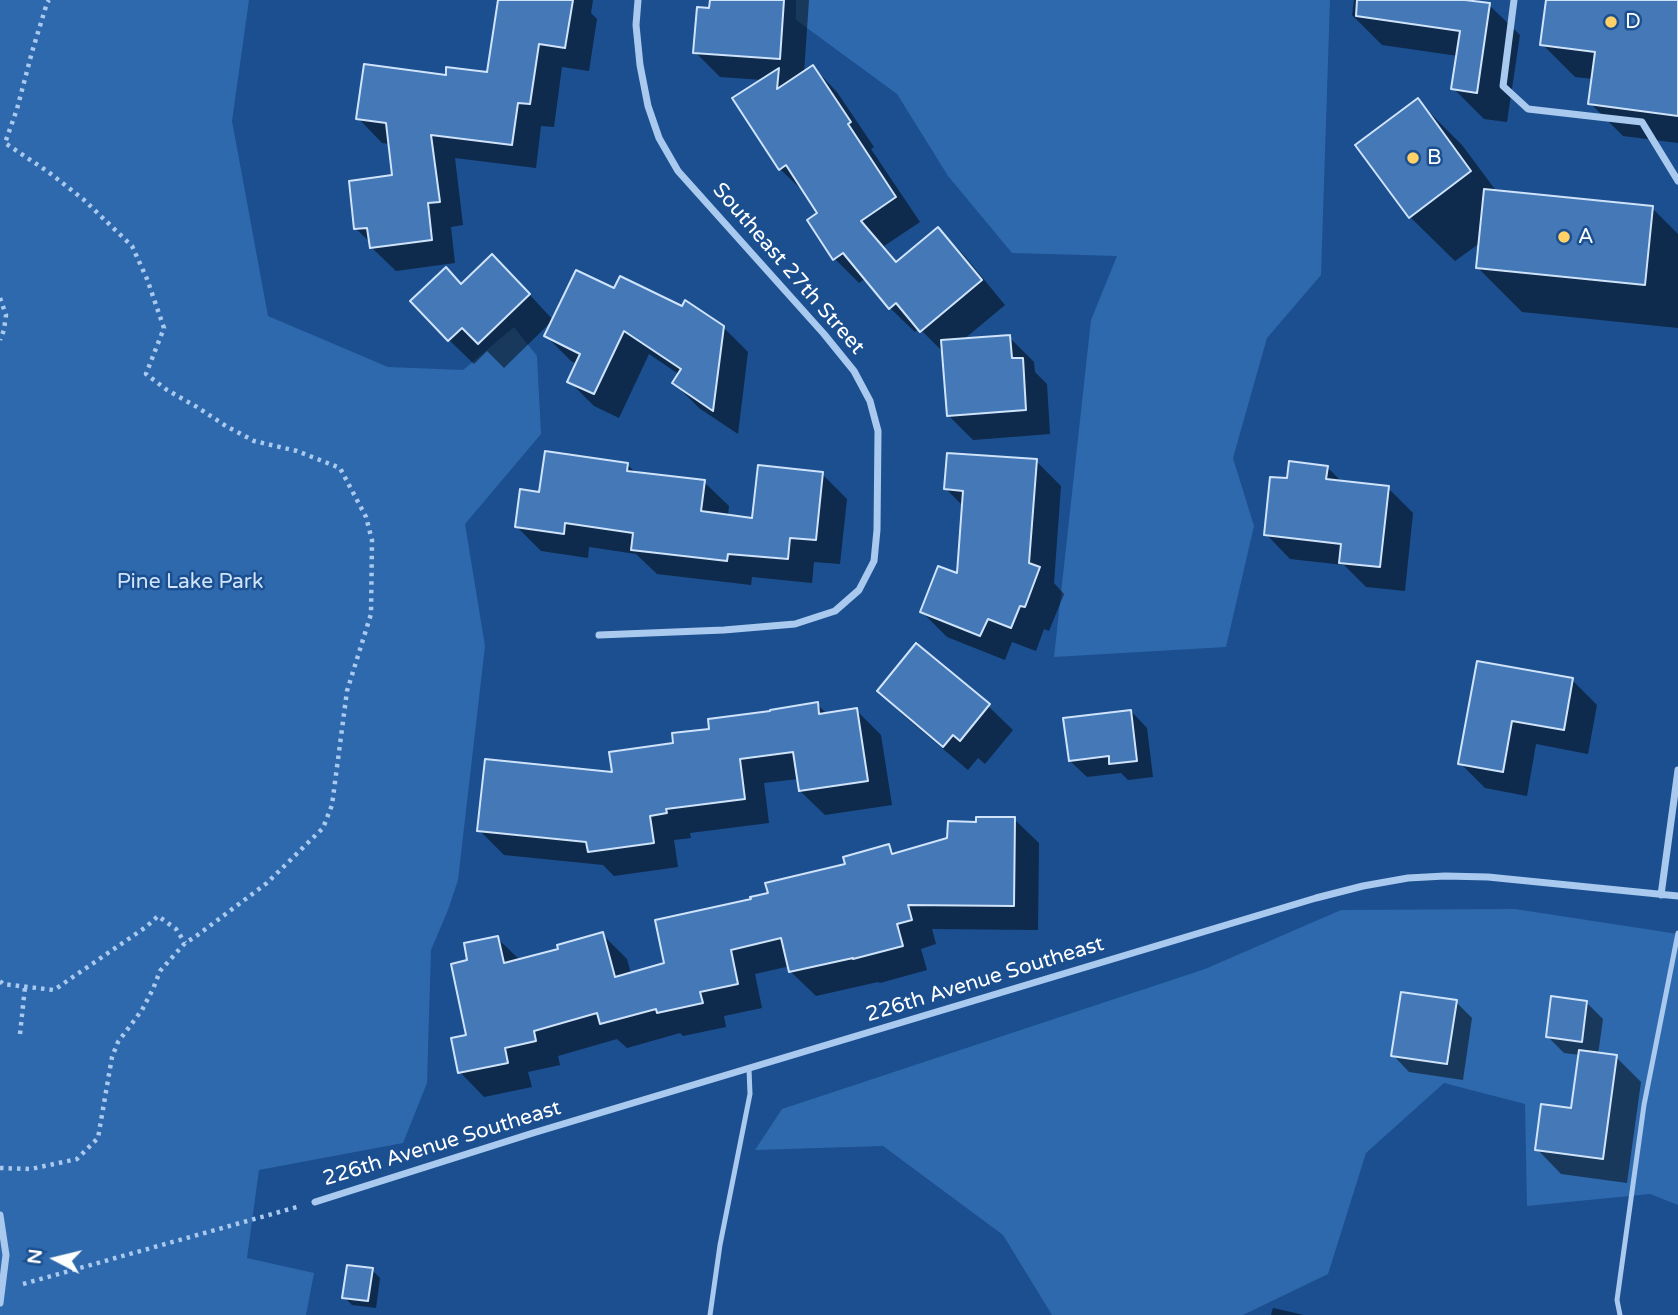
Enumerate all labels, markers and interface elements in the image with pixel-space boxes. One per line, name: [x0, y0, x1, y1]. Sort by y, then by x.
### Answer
place label: D: [1625, 9, 1641, 35]
marker: D: [1603, 14, 1619, 30]
place label: B: [1427, 145, 1442, 171]
marker: B: [1405, 150, 1421, 166]
street label: Southeast 27th Street: [707, 178, 869, 360]
place label: A: [1578, 224, 1594, 250]
marker: A: [1556, 229, 1572, 245]
park label: Pine Lake Park: [117, 569, 263, 595]
street label: 226th Avenue Southeast: [863, 932, 1107, 1028]
street label: 226th Avenue Southeast: [320, 1096, 564, 1192]
north arrow: [21, 1224, 91, 1294]
text: N: [23, 1248, 47, 1265]

